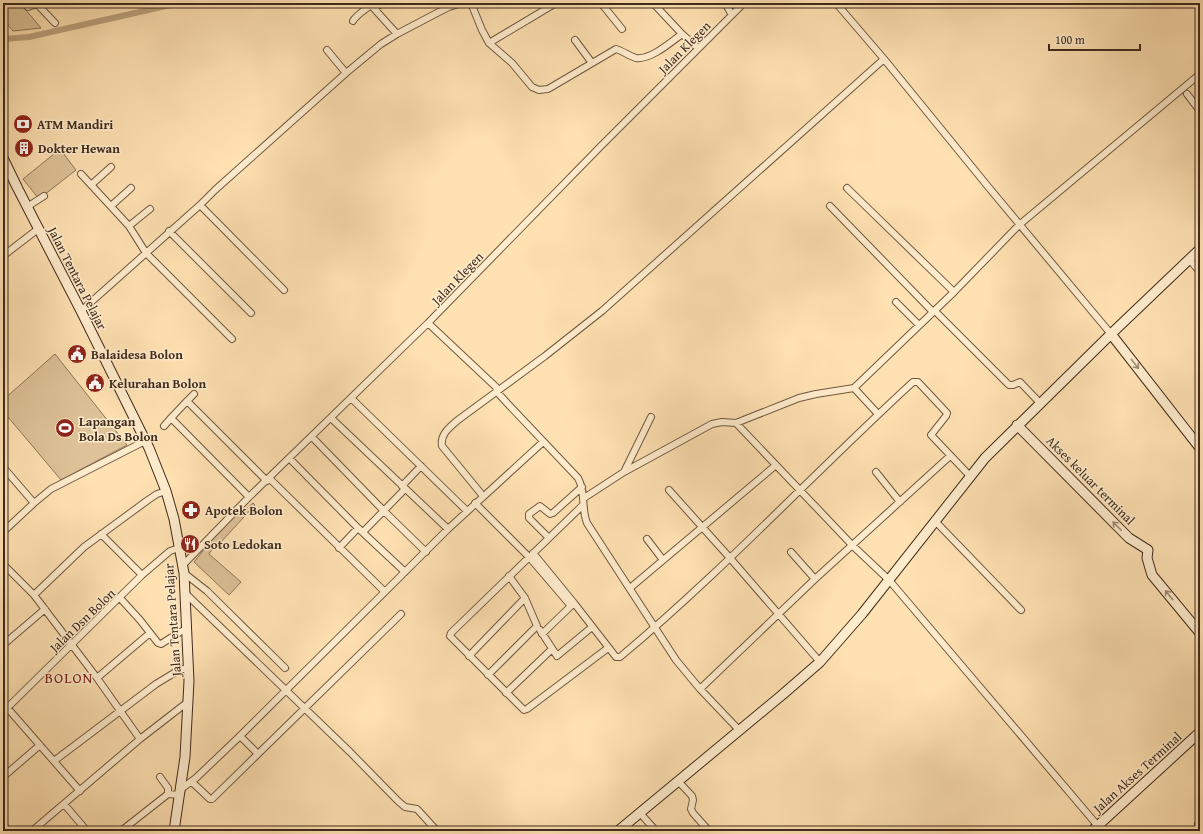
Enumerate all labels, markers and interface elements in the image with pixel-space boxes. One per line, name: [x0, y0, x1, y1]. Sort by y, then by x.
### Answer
street label: Jalan Klegen: [652, 16, 715, 79]
scale bar: [1049, 26, 1140, 52]
text: 100 m: [1055, 31, 1085, 48]
bank icon: ATM Mandiri: [12, 113, 34, 135]
place label: ATM Mandiri: [37, 115, 113, 134]
building icon: Dokter Hewan: [13, 137, 35, 159]
place label: Dokter Hewan: [38, 139, 120, 158]
street label: Jalan Tentara Pelajar: [42, 222, 112, 334]
street label: Jalan Klegen: [426, 247, 488, 311]
public building icon: Balaidesa Bolon: [66, 343, 88, 365]
place label: Balaidesa Bolon: [91, 345, 183, 364]
one-way arrow: [1131, 359, 1139, 370]
public building icon: Kelurahan Bolon: [84, 372, 106, 394]
place label: Kelurahan Bolon: [109, 374, 206, 393]
place label: Lapangan Bola Ds Bolon: [79, 412, 158, 446]
sports icon: Lapangan Bola Ds Bolon: [54, 417, 76, 439]
street label: Akses keluar terminal: [1042, 432, 1140, 529]
pharmacy icon: Apotek Bolon: [180, 499, 202, 521]
place label: Apotek Bolon: [205, 501, 283, 520]
one-way arrow: [1112, 521, 1122, 531]
restaurant icon: Soto Ledokan: [179, 533, 201, 555]
place label: Soto Ledokan: [204, 535, 282, 554]
street label: Jalan Tentara Pelajar: [159, 562, 186, 679]
street label: Jalan Dsn Bolon: [44, 584, 120, 658]
one-way arrow: [1164, 590, 1173, 600]
district label: BOLON: [45, 667, 93, 688]
street label: Jalan Akses Terminal: [1087, 727, 1186, 819]

